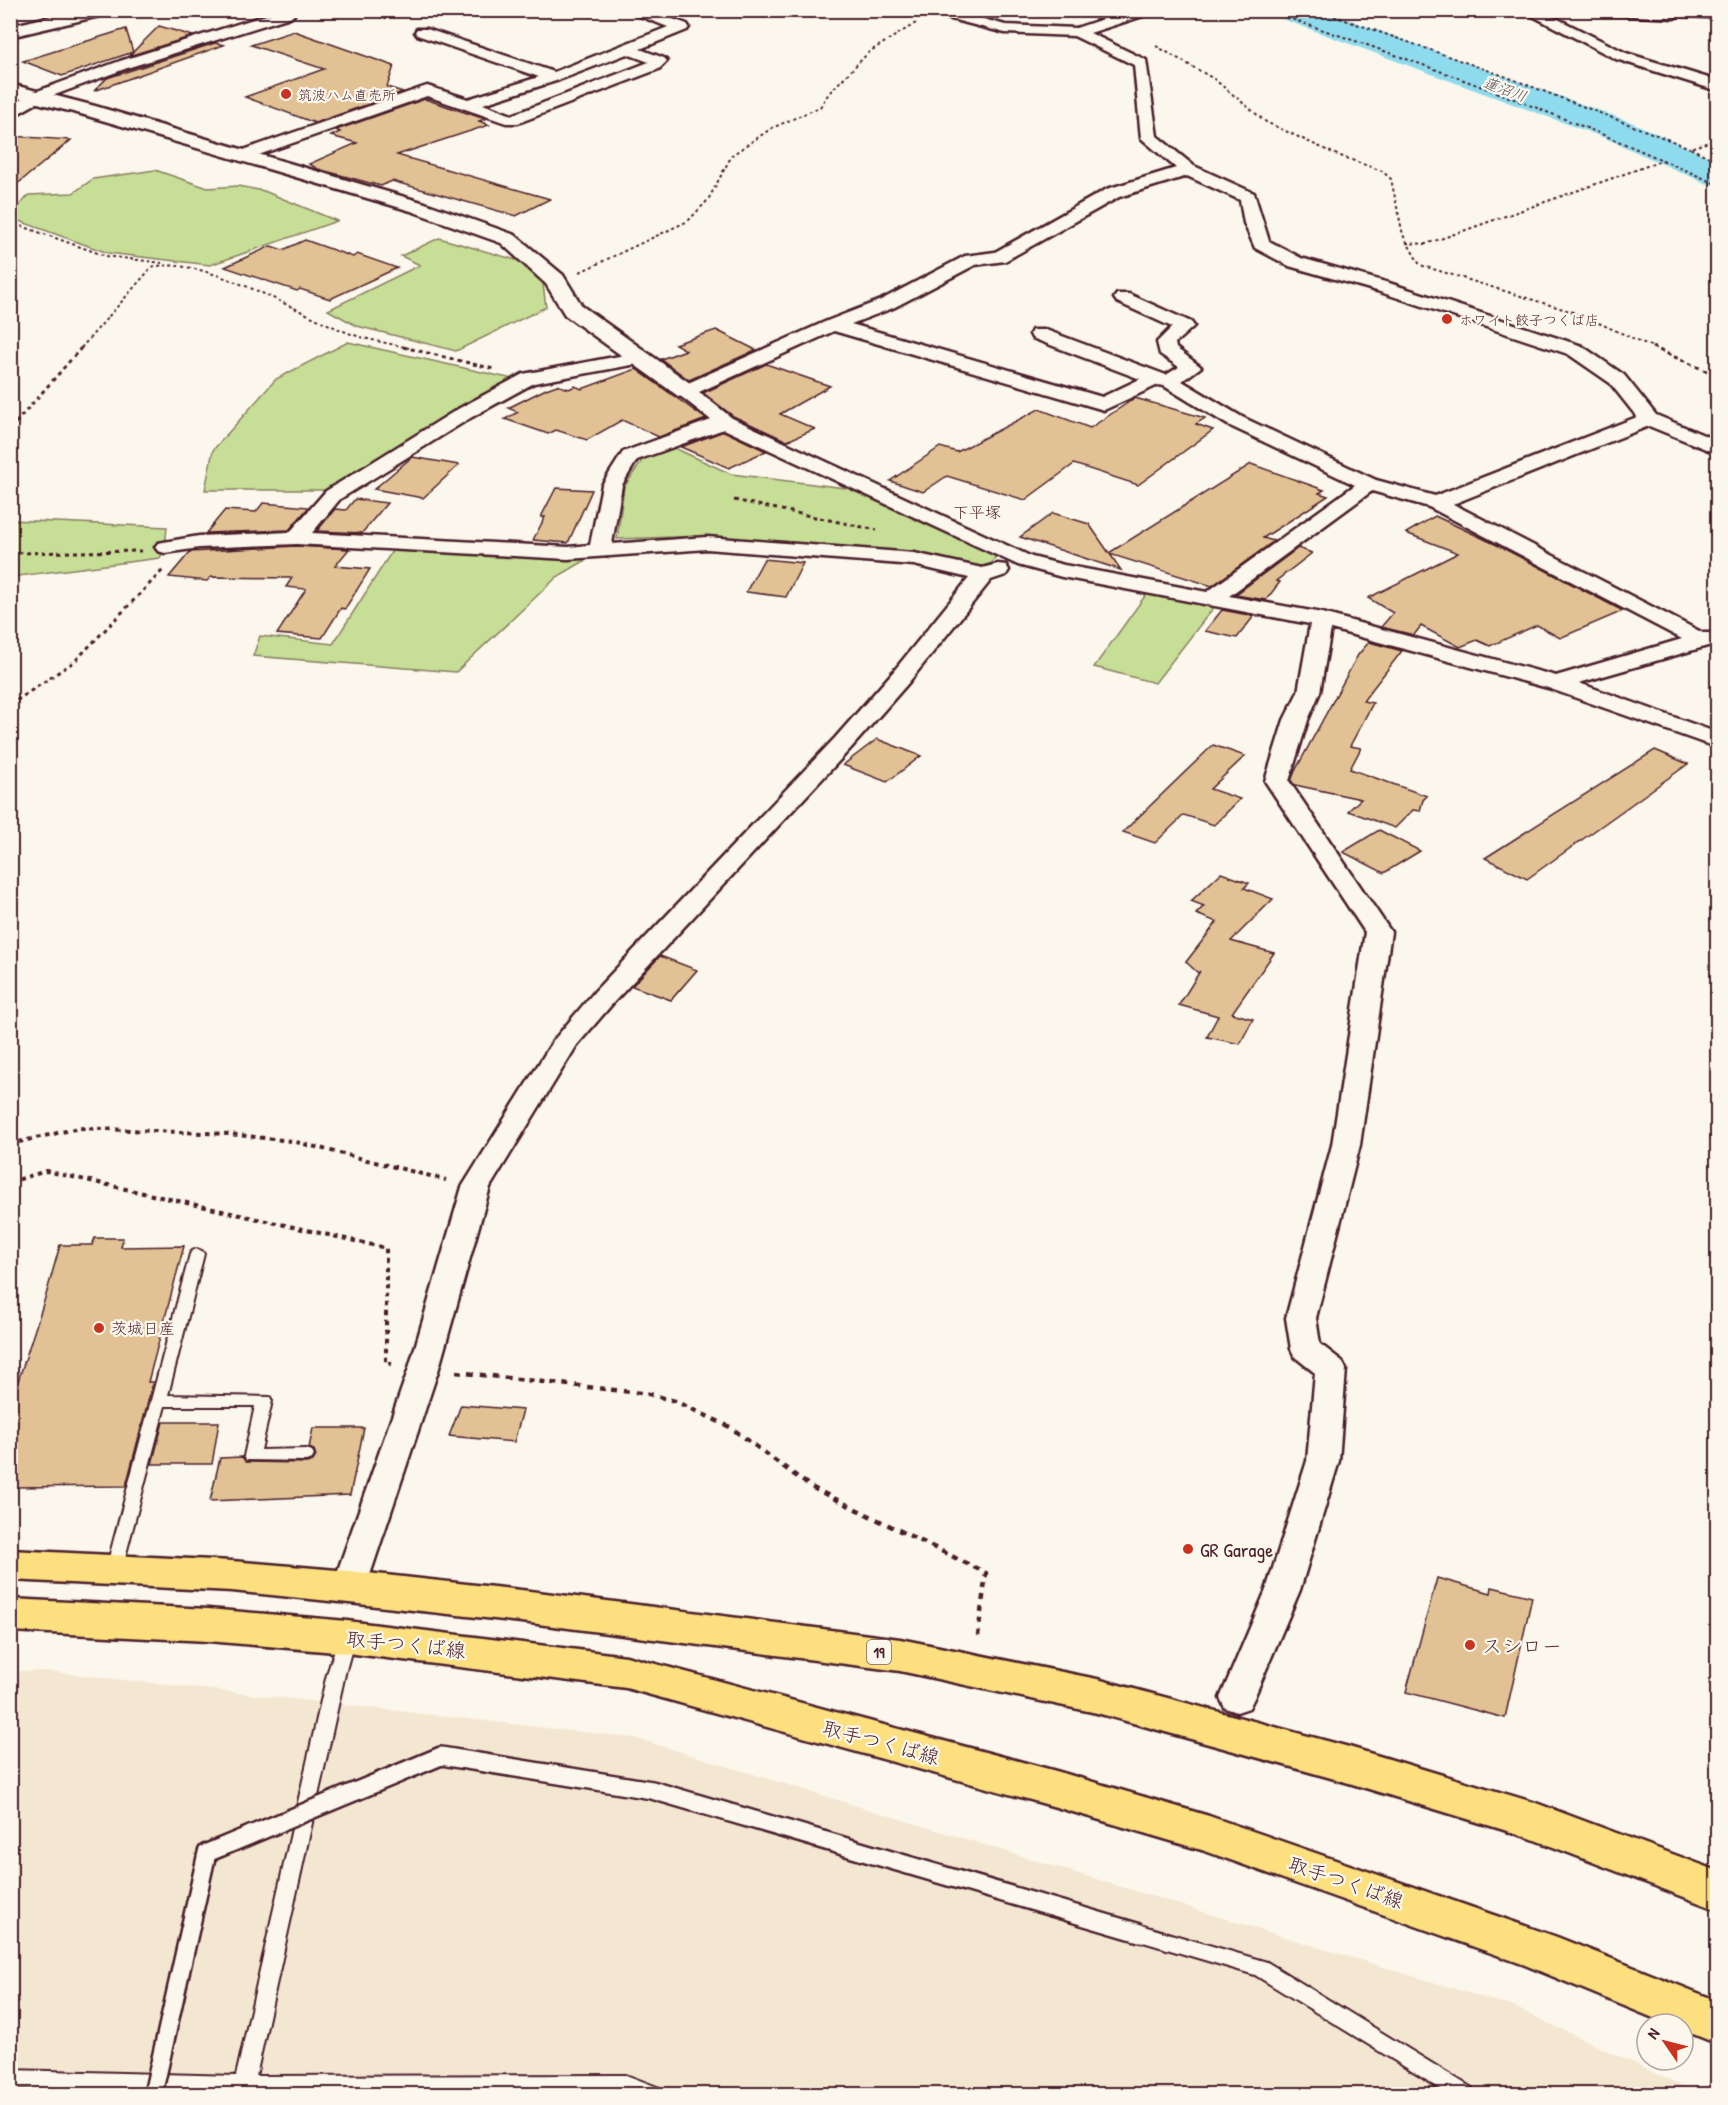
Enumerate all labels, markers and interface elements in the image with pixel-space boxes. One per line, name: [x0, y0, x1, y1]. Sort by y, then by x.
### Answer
water label: 蓮沼川: [1480, 71, 1530, 107]
place label: 筑波ハム直売所: [298, 85, 396, 104]
marker: 筑波ハム直売所: [279, 87, 293, 101]
place label: ホワイト餃子つくば店: [1459, 310, 1599, 329]
marker: ホワイト餃子つくば店: [1440, 312, 1454, 326]
district label: 下平塚: [953, 501, 1001, 523]
place label: 茨城日産: [111, 1317, 175, 1339]
marker: 茨城日産: [92, 1321, 106, 1335]
place label: GR Garage: [1200, 1536, 1273, 1563]
marker: GR Garage: [1181, 1542, 1195, 1556]
street label: 取手つくば線: [345, 1624, 467, 1664]
place label: スシロー: [1482, 1632, 1562, 1659]
marker: スシロー: [1463, 1638, 1477, 1652]
road number: 19: [867, 1640, 891, 1664]
street label: 取手つくば線: [820, 1713, 942, 1771]
street label: 取手つくば線: [1285, 1850, 1407, 1914]
north arrow: [1635, 2012, 1695, 2072]
text: N: [1641, 2023, 1664, 2043]

